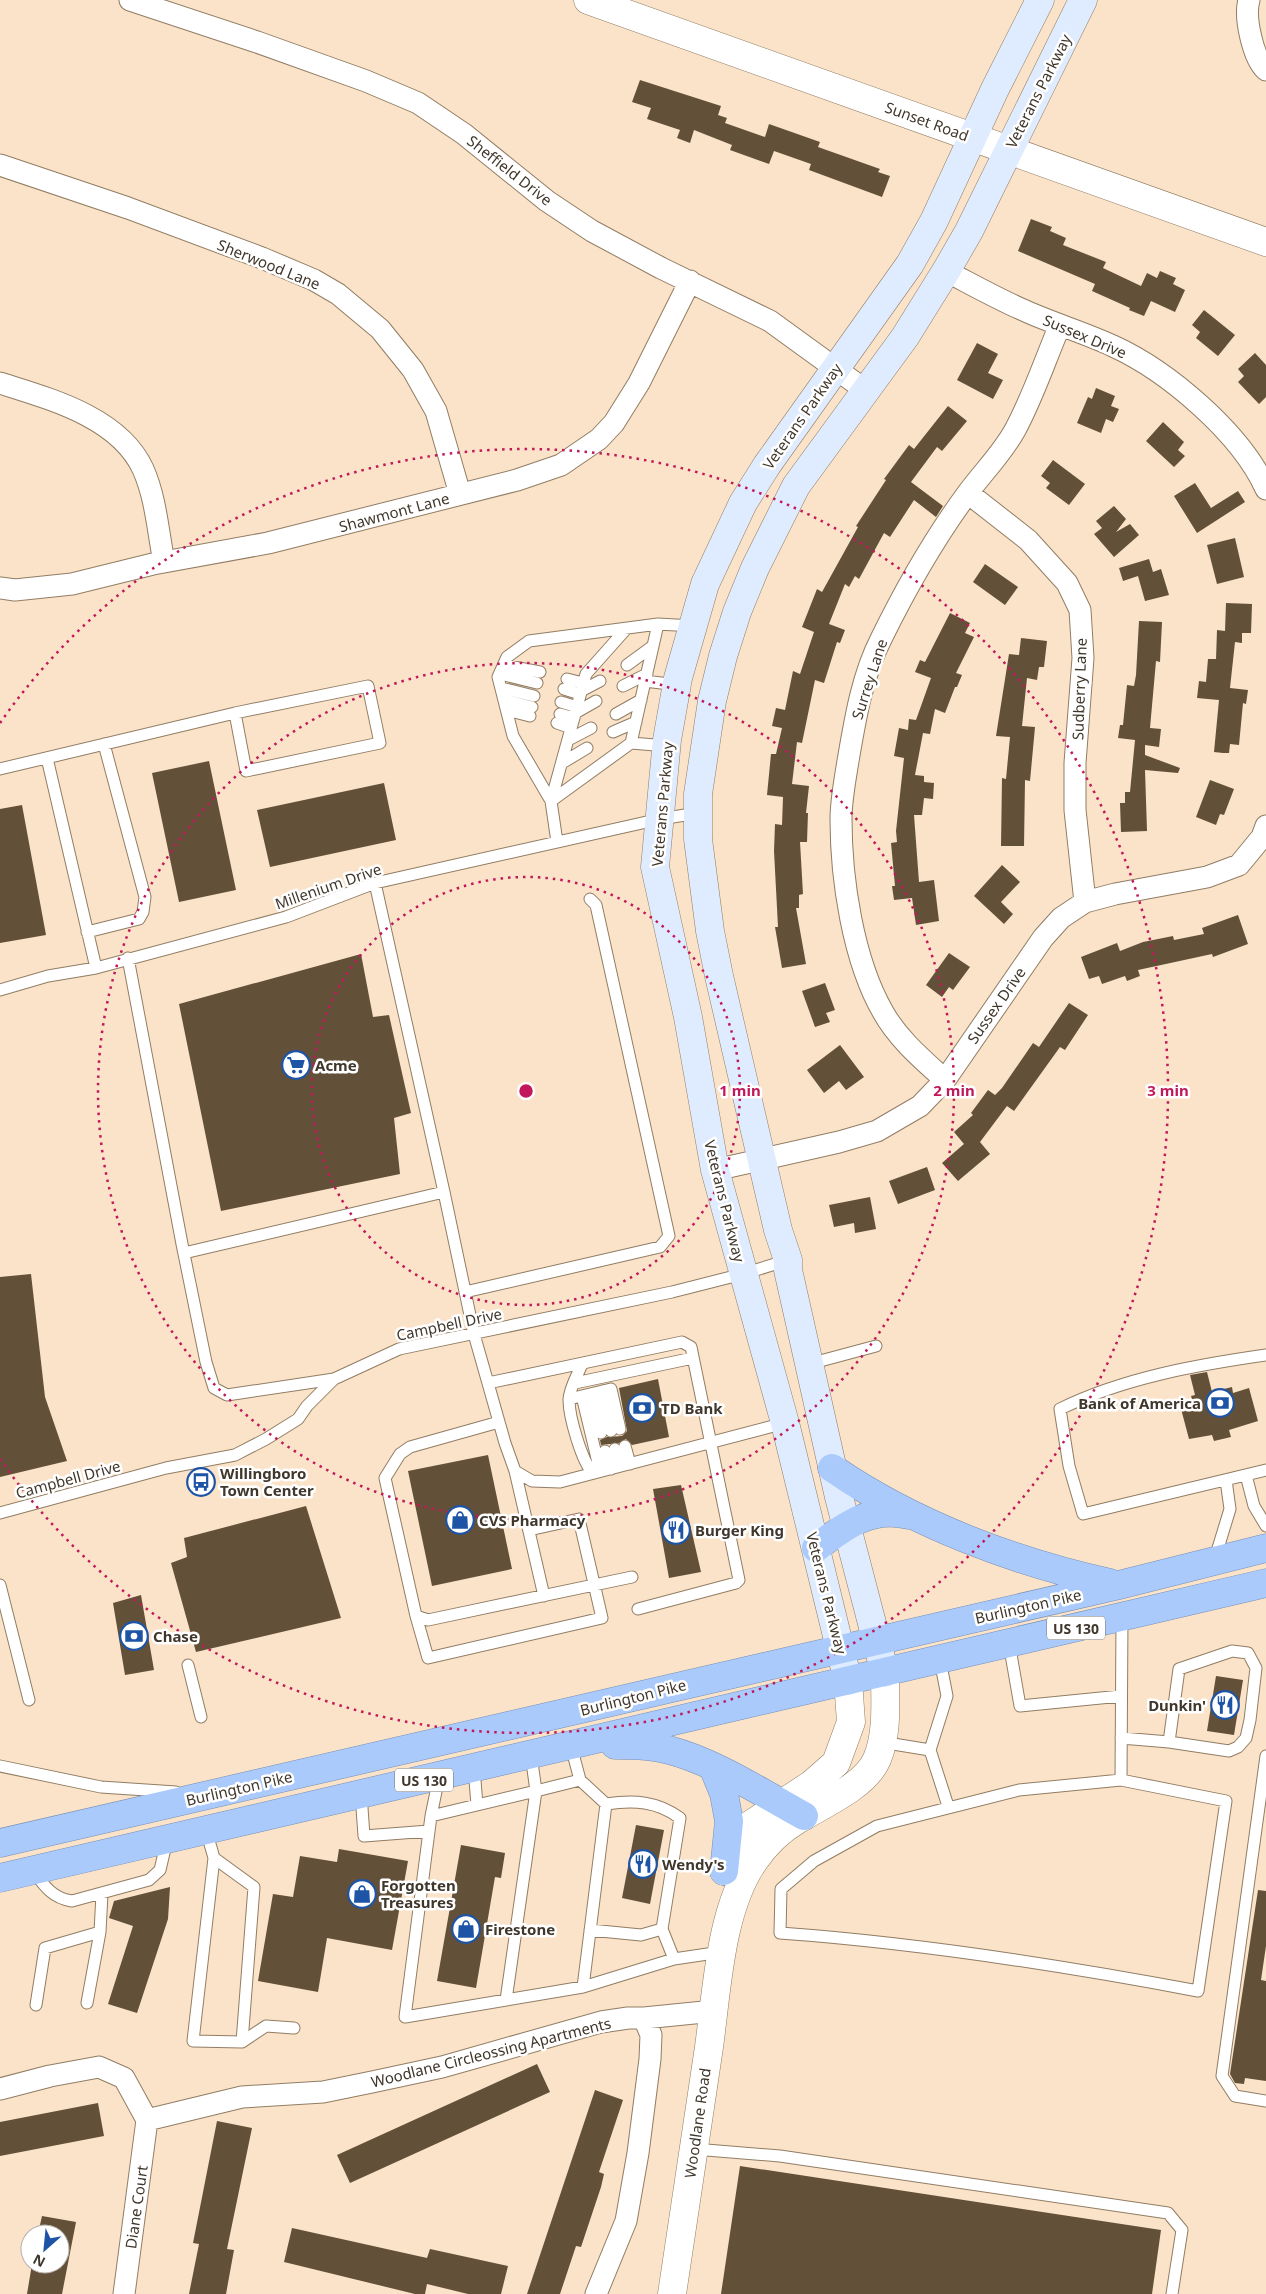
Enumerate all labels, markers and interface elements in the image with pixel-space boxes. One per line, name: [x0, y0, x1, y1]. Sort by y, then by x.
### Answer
street label: Veterans Parkway: [1001, 30, 1075, 151]
street label: Sunset Road: [882, 97, 972, 145]
street label: Sheffield Drive: [463, 130, 557, 210]
street label: Sherwood Lane: [215, 234, 323, 294]
street label: Sussex Drive: [1040, 309, 1130, 363]
street label: Veterans Parkway: [758, 359, 846, 473]
street label: Shawmont Lane: [337, 488, 451, 536]
street label: Surrey Lane: [847, 636, 891, 722]
street label: Sudberry Lane: [1067, 637, 1091, 741]
street label: Veterans Parkway: [647, 740, 677, 867]
street label: Millenium Drive: [272, 858, 384, 914]
street label: Sussex Drive: [962, 963, 1030, 1047]
supermarket icon: Acme: [281, 1050, 311, 1080]
place label: Acme: [315, 1055, 357, 1075]
text: 1 min: [719, 1080, 761, 1100]
text: 2 min: [933, 1080, 975, 1100]
text: 3 min: [1147, 1080, 1189, 1100]
centre of rings: [517, 1082, 535, 1100]
street label: Veterans Parkway: [700, 1138, 750, 1265]
street label: Campbell Drive: [394, 1303, 504, 1345]
bank icon: Bank of America: [1205, 1388, 1235, 1418]
bank icon: TD Bank: [627, 1393, 657, 1423]
place label: Bank of America: [1078, 1393, 1201, 1413]
place label: TD Bank: [661, 1398, 723, 1418]
street label: Campbell Drive: [13, 1455, 123, 1503]
place label: Willingboro Town Center: [220, 1463, 314, 1500]
bus stop icon: Willingboro Town Center: [186, 1467, 216, 1497]
shop icon: CVS Pharmacy: [445, 1505, 475, 1535]
place label: CVS Pharmacy: [479, 1510, 586, 1530]
restaurant icon: Burger King: [661, 1515, 691, 1545]
place label: Burger King: [695, 1520, 784, 1540]
street label: Veterans Parkway: [802, 1530, 852, 1657]
street label: Burlington Pike: [973, 1584, 1083, 1628]
road number: US 130: [1047, 1616, 1105, 1640]
bank icon: Chase: [119, 1621, 149, 1651]
place label: Chase: [153, 1626, 198, 1646]
street label: Burlington Pike: [578, 1674, 688, 1720]
restaurant icon: Dunkin': [1210, 1690, 1240, 1720]
place label: Dunkin': [1148, 1695, 1206, 1715]
street label: Burlington Pike: [184, 1766, 294, 1810]
road number: US 130: [395, 1768, 453, 1792]
restaurant icon: Wendy's: [628, 1849, 658, 1879]
place label: Wendy's: [662, 1854, 725, 1874]
place label: Forgotten Treasures: [381, 1875, 456, 1912]
shop icon: Forgotten Treasures: [347, 1879, 377, 1909]
shop icon: Firestone: [451, 1914, 481, 1944]
place label: Firestone: [485, 1919, 555, 1939]
street label: Woodlane Circleossing Apartments: [369, 2012, 613, 2092]
street label: Woodlane Road: [679, 2067, 715, 2179]
street label: Diane Court: [120, 2163, 152, 2250]
north arrow: [20, 2224, 70, 2274]
text: N: [29, 2250, 48, 2272]

